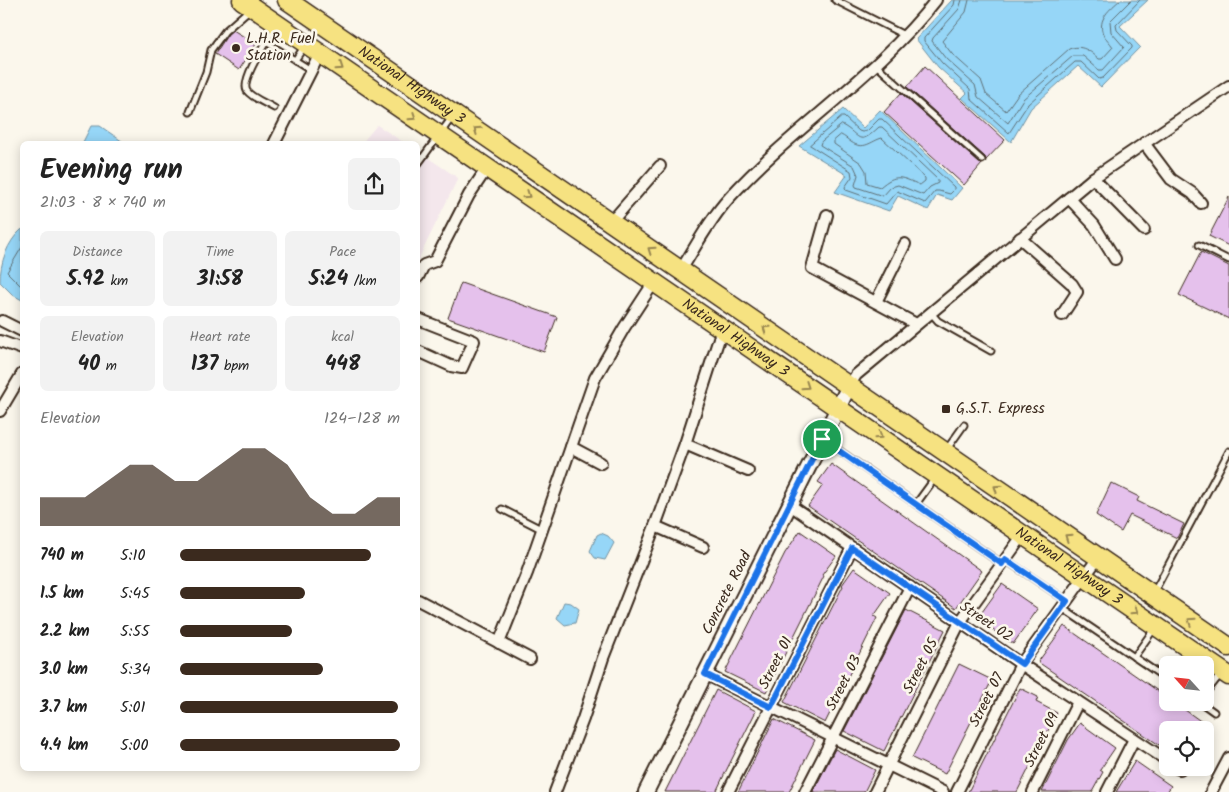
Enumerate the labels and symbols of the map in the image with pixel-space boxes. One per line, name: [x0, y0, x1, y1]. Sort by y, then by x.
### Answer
place label: L.H.R. Fuel Station: [246, 27, 315, 68]
street label: National Highway 3: [353, 40, 470, 131]
marker: L.H.R. Fuel Station: [230, 42, 242, 54]
one-way arrow: [334, 61, 344, 70]
one-way arrow: [407, 111, 416, 120]
one-way arrow: [474, 127, 483, 136]
one-way arrow: [521, 189, 531, 198]
one-way arrow: [647, 247, 657, 256]
street label: National Highway 3: [677, 292, 794, 384]
one-way arrow: [762, 326, 772, 335]
one-way arrow: [800, 380, 810, 389]
place label: G.S.T. Express: [956, 397, 1045, 421]
marker: G.S.T. Express: [940, 403, 952, 415]
pin: [801, 418, 843, 460]
one-way arrow: [873, 430, 882, 439]
one-way arrow: [994, 485, 1003, 494]
street label: National Highway 3: [1010, 521, 1128, 612]
one-way arrow: [1064, 534, 1074, 543]
street label: Concrete Road: [696, 547, 759, 639]
street label: Street 02: [954, 595, 1018, 649]
one-way arrow: [1130, 605, 1139, 615]
one-way arrow: [1187, 618, 1197, 627]
street label: Street 01: [753, 632, 800, 694]
street label: Street 05: [897, 633, 946, 698]
street label: Street 03: [820, 650, 869, 715]
north arrow: [1159, 656, 1214, 711]
street label: Street 07: [963, 668, 1011, 732]
street label: Street 09: [1018, 708, 1066, 772]

